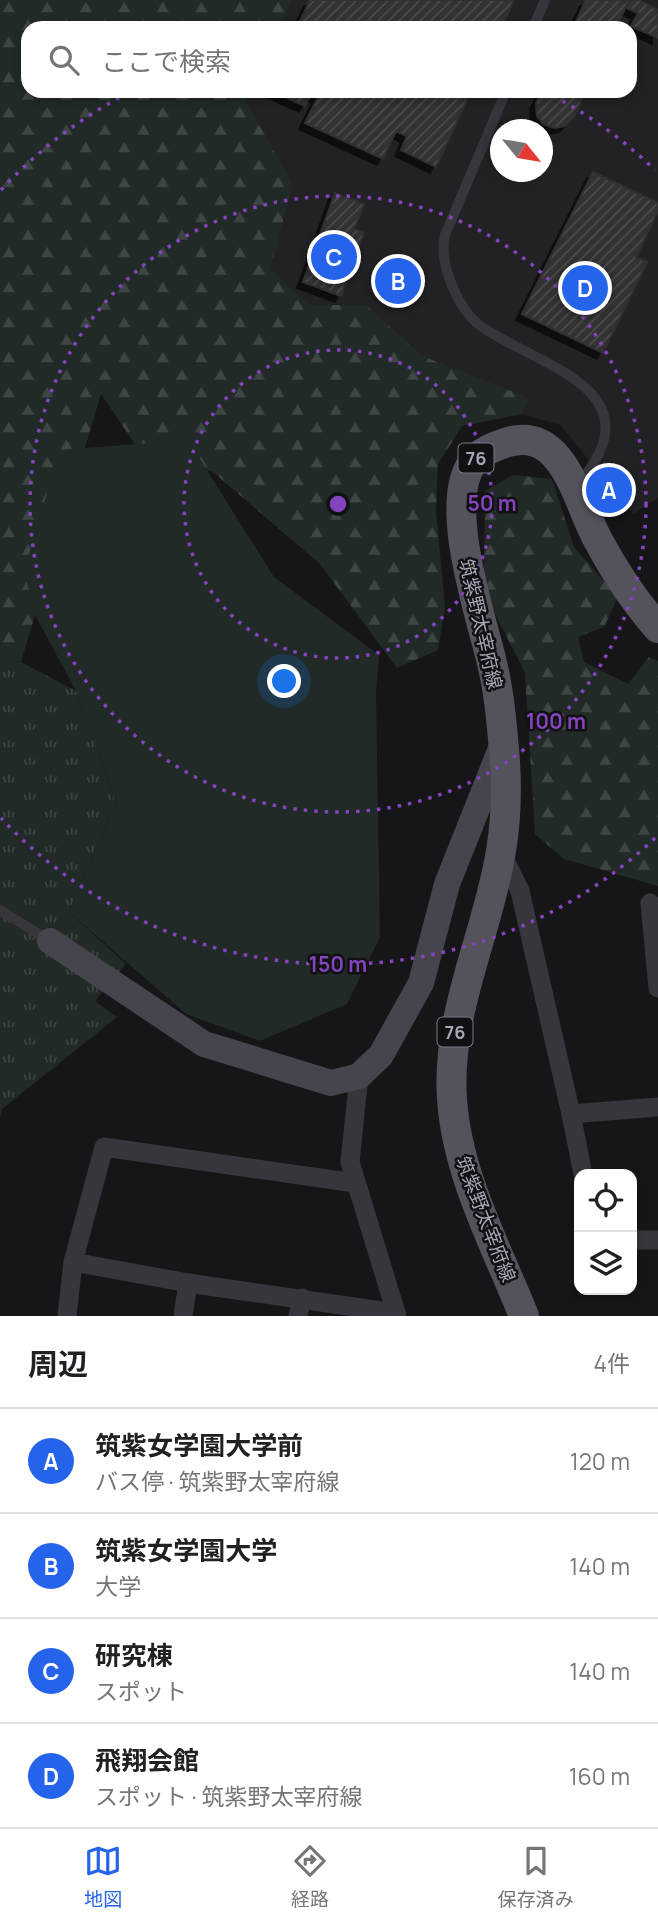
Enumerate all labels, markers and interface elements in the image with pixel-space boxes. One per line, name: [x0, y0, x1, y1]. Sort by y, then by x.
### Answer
search box: [21, 21, 637, 98]
icon: search: [45, 41, 83, 79]
text: ここで検索: [101, 43, 231, 79]
north arrow: [490, 119, 553, 182]
pin: C: [311, 231, 357, 283]
pin: B: [375, 255, 421, 307]
pin: D: [562, 262, 608, 314]
road number: 76: [458, 444, 494, 472]
pin: A: [586, 464, 632, 516]
text: 50 m: [467, 489, 517, 517]
centre of rings: [326, 492, 350, 516]
street label: 筑紫野太宰府線: [453, 556, 509, 692]
your location: [267, 664, 301, 698]
text: 100 m: [526, 707, 586, 735]
text: 150 m: [309, 950, 367, 978]
road number: 76: [438, 1017, 472, 1046]
street label: 筑紫野太宰府線: [450, 1152, 522, 1286]
map controls: [574, 1169, 637, 1295]
button: locate: [574, 1169, 637, 1232]
button: layers: [574, 1232, 637, 1295]
text: 周辺: [28, 1343, 88, 1384]
text: 4件: [593, 1347, 630, 1379]
text: 筑紫女学園大学前: [95, 1427, 303, 1463]
text: A: [43, 1445, 59, 1477]
text: 120 m: [570, 1445, 630, 1477]
text: バス停 · 筑紫野太宰府線: [95, 1465, 339, 1497]
text: 筑紫女学園大学: [95, 1532, 277, 1568]
text: B: [44, 1550, 58, 1582]
text: 140 m: [569, 1550, 630, 1582]
text: 大学: [95, 1570, 141, 1602]
text: 研究棟: [95, 1637, 173, 1673]
text: C: [43, 1655, 60, 1687]
text: 140 m: [569, 1655, 630, 1687]
text: スポット: [95, 1675, 187, 1707]
text: 飛翔会館: [95, 1742, 199, 1778]
text: D: [43, 1760, 59, 1792]
text: 160 m: [569, 1760, 630, 1792]
text: スポット · 筑紫野太宰府線: [95, 1780, 362, 1812]
tab: 地図: [84, 1842, 122, 1912]
tab: 経路: [291, 1842, 329, 1912]
tab: 保存済み: [498, 1842, 574, 1912]

